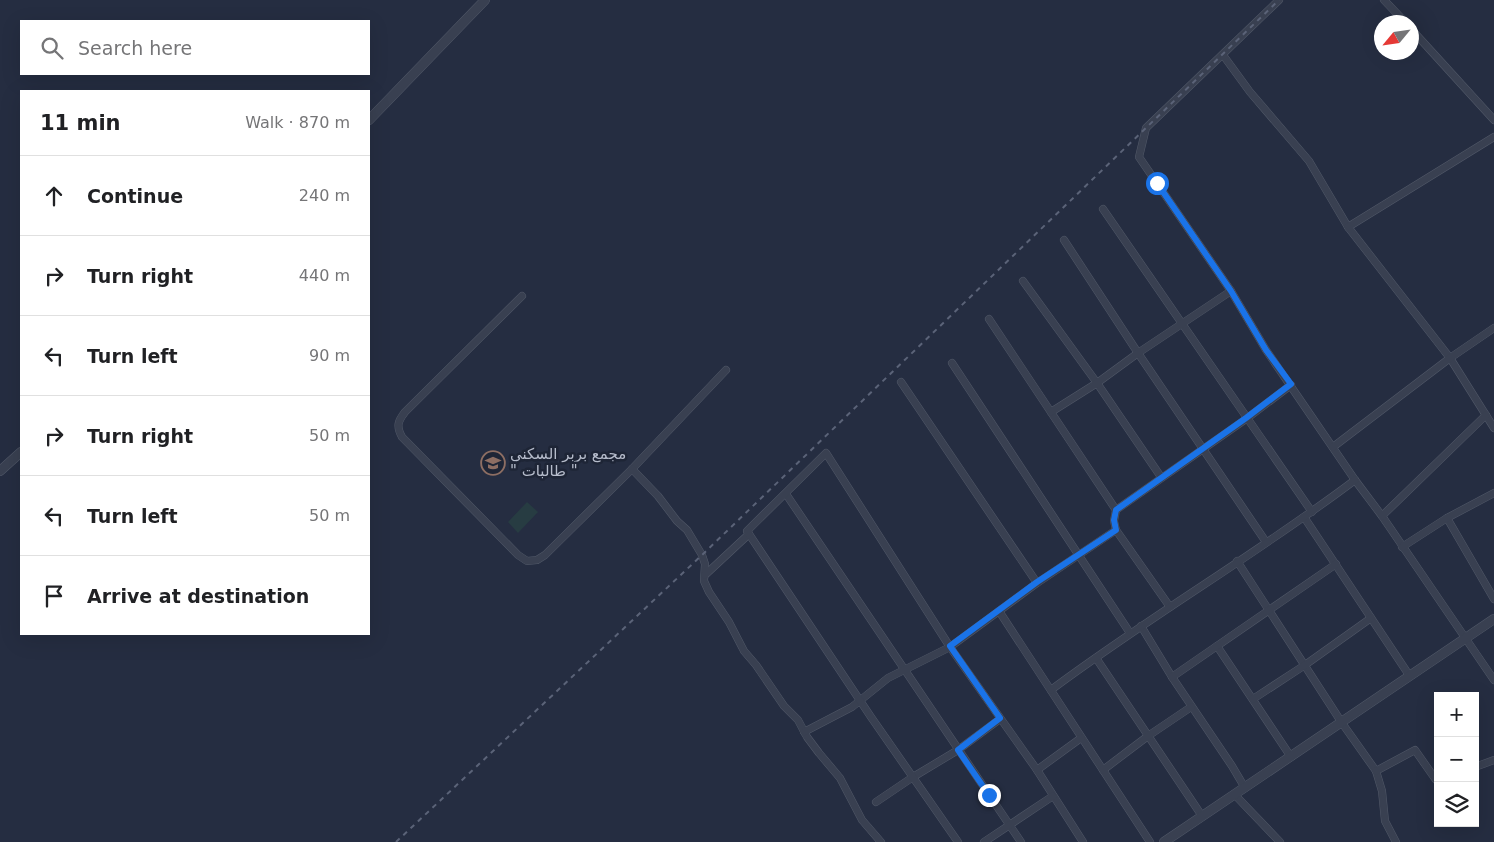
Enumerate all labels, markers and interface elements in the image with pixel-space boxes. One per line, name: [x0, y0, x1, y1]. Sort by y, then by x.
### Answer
north arrow: [1374, 15, 1419, 60]
search box: [20, 20, 370, 75]
icon: search: [38, 34, 66, 62]
text: Search here: [78, 37, 192, 59]
text: 11 min: [40, 111, 121, 135]
text: Walk · 870 m: [245, 113, 350, 132]
route start: [1146, 172, 1169, 195]
icon: ahead: [40, 182, 68, 210]
text: Continue: [87, 185, 183, 207]
text: 240 m: [299, 186, 350, 205]
icon: right: [40, 262, 68, 290]
text: Turn right: [87, 265, 193, 287]
text: 440 m: [299, 266, 350, 285]
icon: left: [40, 342, 68, 370]
text: Turn left: [87, 345, 178, 367]
text: 90 m: [309, 346, 350, 365]
icon: right: [40, 422, 68, 450]
text: Turn right: [87, 425, 193, 447]
text: 50 m: [309, 426, 350, 445]
place label: مجمع بربر السكني " طالبات ": [510, 445, 626, 480]
school or university icon: مجمع بربر السكني " طالبات ": [480, 450, 506, 476]
icon: left: [40, 502, 68, 530]
text: Turn left: [87, 505, 178, 527]
text: 50 m: [309, 506, 350, 525]
icon: arrive: [40, 582, 68, 610]
text: Arrive at destination: [87, 585, 309, 607]
map controls: [1434, 692, 1479, 827]
button: +: [1434, 692, 1479, 737]
button: −: [1434, 737, 1479, 782]
button: layers: [1434, 782, 1479, 827]
route end: [978, 784, 1001, 807]

